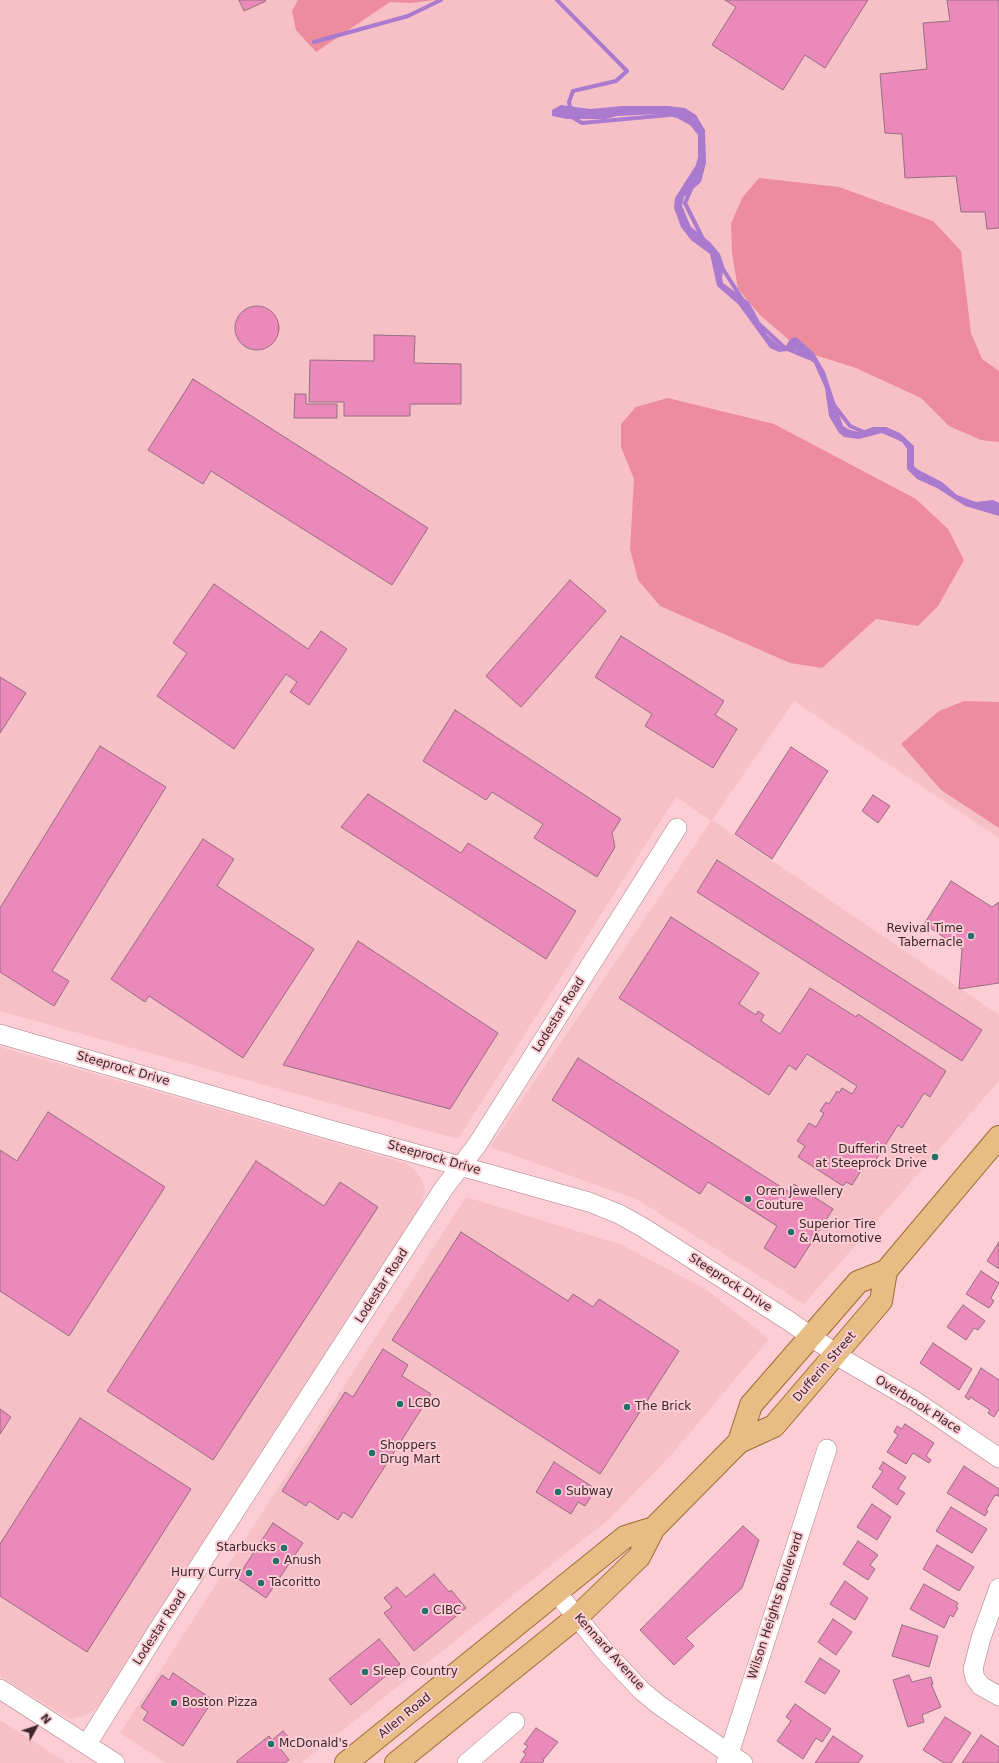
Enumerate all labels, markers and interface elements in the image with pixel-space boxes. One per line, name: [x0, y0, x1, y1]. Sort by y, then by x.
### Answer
place label: Revival Time Tabernacle: [886, 922, 963, 950]
marker: Revival Time Tabernacle: [966, 931, 976, 941]
street label: Lodestar Road: [530, 975, 588, 1055]
street label: Steeprock Drive: [75, 1049, 171, 1089]
street label: Steeprock Drive: [386, 1138, 482, 1178]
place label: Dufferin Street at Steeprock Drive: [815, 1143, 927, 1171]
marker: Dufferin Street at Steeprock Drive: [930, 1152, 940, 1162]
place label: Oren Jewellery Couture: [756, 1185, 843, 1213]
marker: Oren Jewellery Couture: [743, 1194, 753, 1204]
place label: Superior Tire & Automotive: [799, 1218, 882, 1246]
marker: Superior Tire & Automotive: [786, 1227, 796, 1237]
street label: Lodestar Road: [353, 1246, 411, 1326]
street label: Steeprock Drive: [686, 1251, 774, 1315]
street label: Dufferin Street: [790, 1329, 860, 1405]
street label: Overbrook Place: [872, 1373, 964, 1437]
place label: LCBO: [408, 1397, 441, 1411]
marker: LCBO: [395, 1399, 405, 1409]
place label: The Brick: [635, 1400, 691, 1414]
marker: The Brick: [622, 1402, 632, 1412]
place label: Shoppers Drug Mart: [380, 1439, 441, 1467]
marker: Shoppers Drug Mart: [367, 1448, 377, 1458]
place label: Subway: [566, 1485, 613, 1499]
marker: Subway: [553, 1487, 563, 1497]
street label: Wilson Heights Boulevard: [745, 1531, 807, 1681]
place label: Starbucks: [216, 1541, 276, 1555]
marker: Starbucks: [279, 1543, 289, 1553]
place label: Anush: [284, 1554, 321, 1568]
marker: Anush: [271, 1556, 281, 1566]
place label: Hurry Curry: [171, 1566, 241, 1580]
marker: Hurry Curry: [244, 1568, 254, 1578]
place label: Tacoritto: [269, 1576, 321, 1590]
marker: Tacoritto: [256, 1578, 266, 1588]
street label: Lodestar Road: [131, 1588, 189, 1668]
place label: CIBC: [433, 1604, 461, 1618]
marker: CIBC: [420, 1606, 430, 1616]
street label: Kennard Avenue: [571, 1611, 647, 1693]
place label: Sleep Country: [373, 1665, 458, 1679]
marker: Sleep Country: [360, 1667, 370, 1677]
street label: Allen Road: [376, 1690, 434, 1742]
place label: Boston Pizza: [182, 1696, 258, 1710]
marker: Boston Pizza: [169, 1698, 179, 1708]
north arrow: [16, 1707, 56, 1747]
text: N: [38, 1711, 54, 1727]
place label: McDonald's: [279, 1737, 348, 1751]
marker: McDonald's: [266, 1739, 276, 1749]

